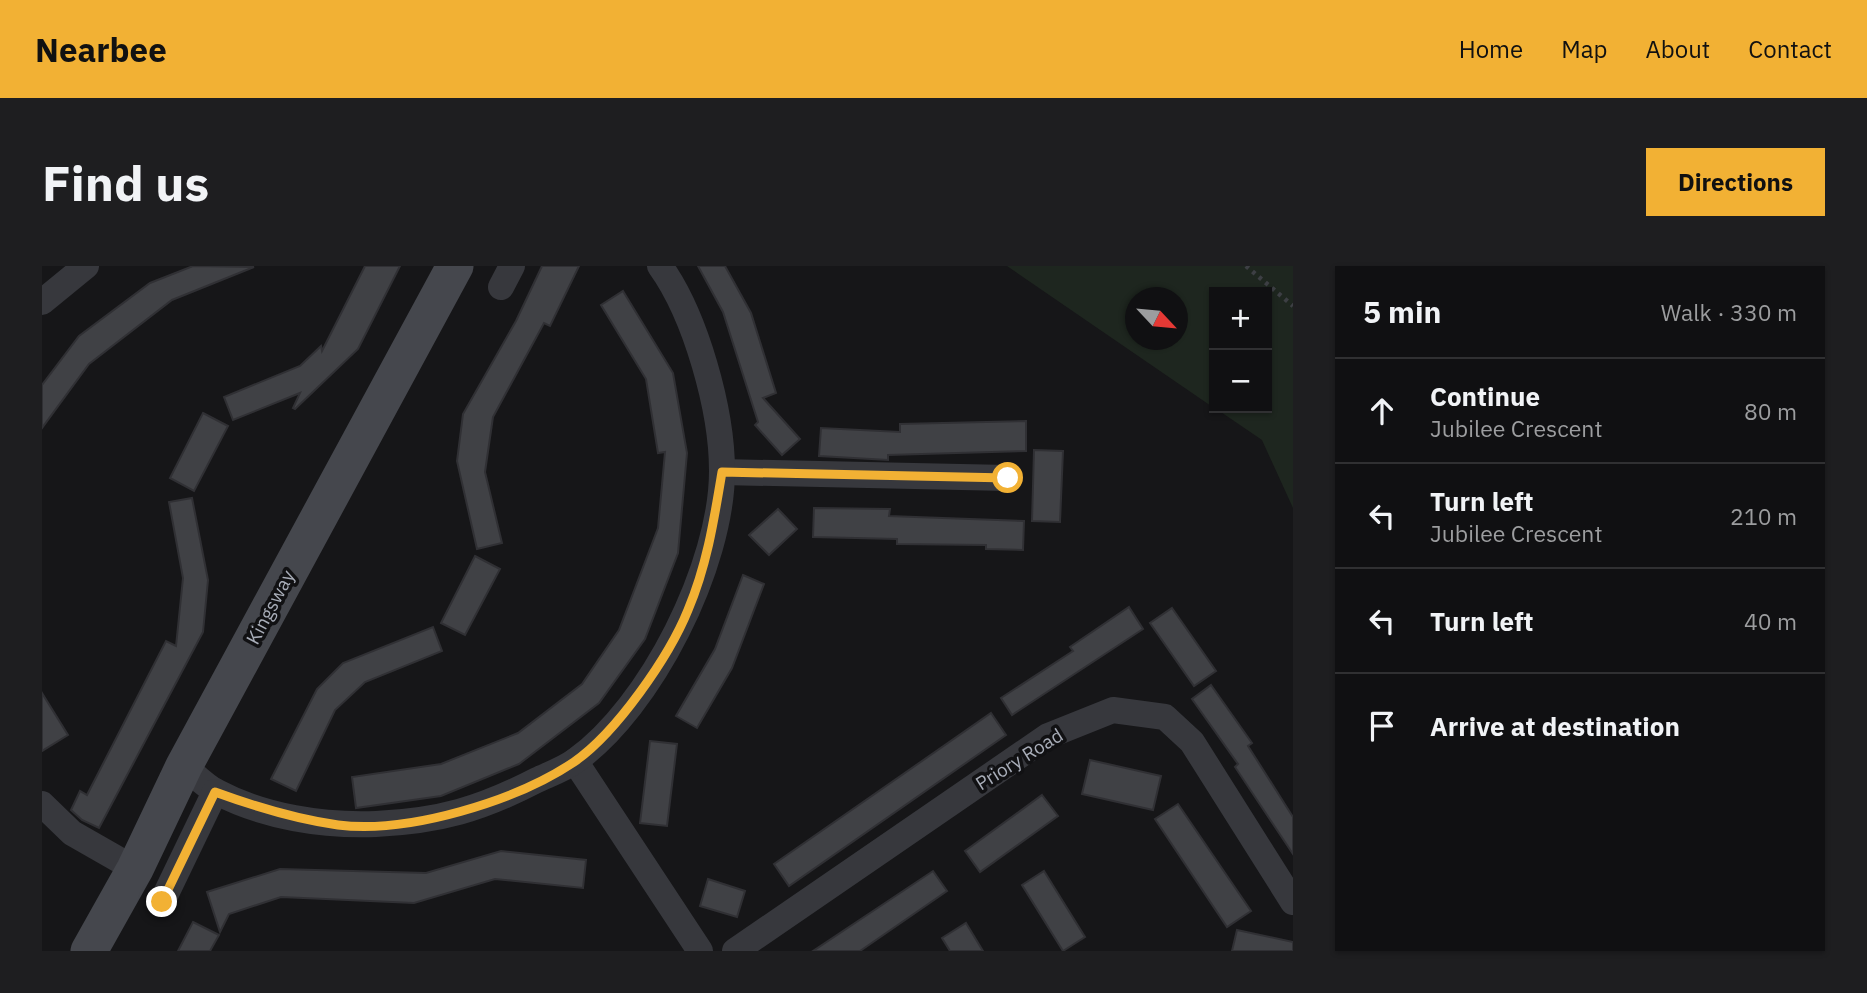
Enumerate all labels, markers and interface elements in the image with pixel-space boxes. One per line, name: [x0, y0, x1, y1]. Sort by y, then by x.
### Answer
text: Nearbee: [35, 28, 167, 71]
text: Home: [1459, 33, 1523, 65]
text: Map: [1561, 33, 1607, 65]
text: About: [1645, 33, 1710, 65]
text: Contact: [1748, 33, 1832, 65]
button: Directions: [1646, 148, 1825, 216]
text: Find us: [42, 151, 209, 214]
north arrow: [1125, 287, 1188, 350]
map controls: [1209, 287, 1272, 413]
button: +: [1209, 287, 1272, 350]
text: 5 min: [1363, 292, 1441, 331]
text: Walk · 330 m: [1661, 297, 1797, 327]
button: −: [1209, 350, 1272, 413]
text: Continue: [1430, 379, 1540, 413]
icon: ahead: [1363, 392, 1401, 430]
text: 80 m: [1744, 396, 1797, 426]
text: Jubilee Crescent: [1430, 413, 1602, 443]
route start: [992, 462, 1023, 493]
text: Turn left: [1430, 484, 1533, 518]
icon: left: [1363, 497, 1401, 535]
text: 210 m: [1730, 501, 1797, 531]
text: Jubilee Crescent: [1430, 518, 1602, 548]
street label: Kingsway: [240, 565, 300, 648]
icon: left: [1363, 602, 1401, 640]
text: Turn left: [1430, 604, 1533, 638]
text: 40 m: [1744, 606, 1797, 636]
icon: arrive: [1363, 707, 1401, 745]
text: Arrive at destination: [1430, 709, 1680, 743]
street label: Priory Road: [971, 723, 1067, 795]
route end: [146, 886, 177, 917]

